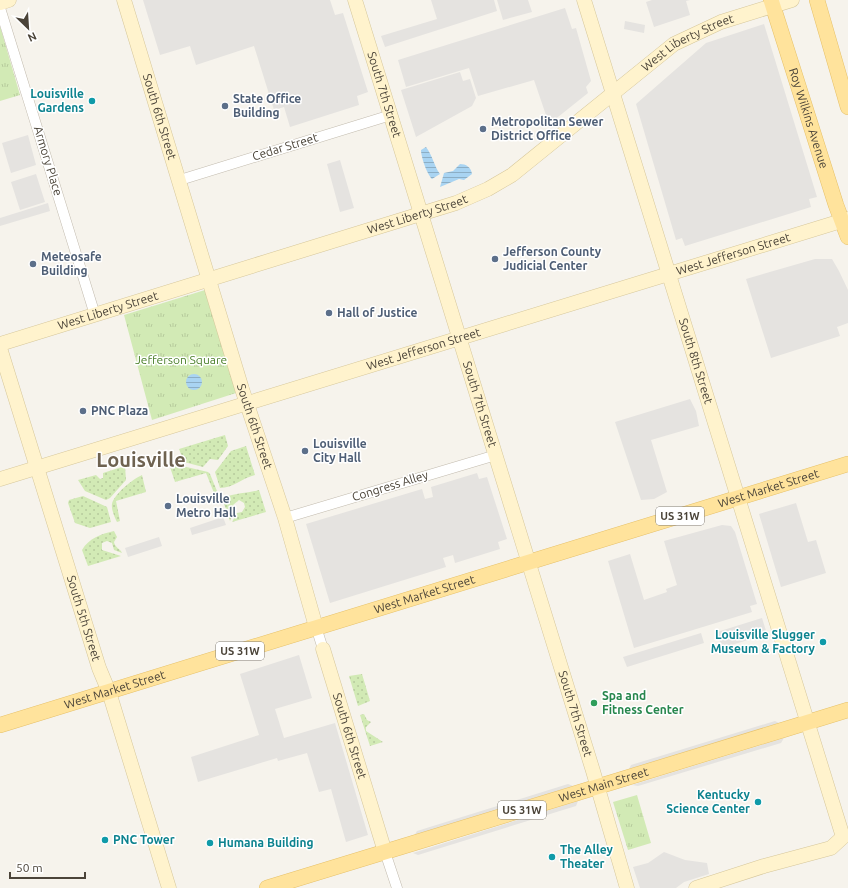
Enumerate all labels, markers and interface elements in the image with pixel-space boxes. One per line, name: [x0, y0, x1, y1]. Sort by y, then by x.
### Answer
north arrow: [8, 8, 48, 48]
street label: West Liberty Street: [639, 11, 735, 74]
text: N: [26, 30, 38, 44]
street label: South 7th Street: [365, 50, 404, 139]
street label: Roy Wilkins Avenue: [787, 66, 831, 170]
street label: South 6th Street: [141, 72, 179, 161]
place label: Louisville Gardens: [30, 87, 84, 114]
place label: State Office Building: [233, 92, 301, 119]
marker: Louisville Gardens: [87, 96, 97, 106]
marker: State Office Building: [220, 101, 230, 111]
place label: Metropolitan Sewer District Office: [491, 115, 603, 142]
marker: Metropolitan Sewer District Office: [478, 124, 488, 134]
street label: Armory Place: [32, 125, 65, 197]
street label: Cedar Street: [250, 130, 320, 163]
street label: West Liberty Street: [366, 192, 470, 236]
street label: West Jefferson Street: [675, 230, 792, 277]
place label: Jefferson County Judicial Center: [503, 245, 602, 272]
place label: Meteosafe Building: [41, 250, 102, 277]
marker: Jefferson County Judicial Center: [490, 254, 500, 264]
marker: Meteosafe Building: [28, 259, 38, 269]
street label: West Liberty Street: [56, 288, 160, 332]
place label: Hall of Justice: [337, 306, 417, 319]
marker: Hall of Justice: [324, 308, 334, 318]
street label: South 8th Street: [677, 316, 716, 406]
street label: West Jefferson Street: [365, 325, 482, 372]
park label: Jefferson Square: [135, 353, 227, 366]
street label: South 7th Street: [461, 360, 500, 449]
street label: South 6th Street: [235, 382, 275, 471]
place label: PNC Plaza: [91, 404, 148, 417]
marker: PNC Plaza: [78, 406, 88, 416]
place label: Louisville City Hall: [313, 437, 367, 464]
marker: Louisville City Hall: [300, 446, 310, 456]
district label: Louisville: [96, 448, 186, 471]
street label: West Market Street: [716, 466, 821, 510]
street label: Congress Alley: [350, 468, 430, 503]
place label: Louisville Metro Hall: [176, 492, 237, 519]
marker: Louisville Metro Hall: [163, 501, 173, 511]
road number: US 31W: [656, 507, 704, 525]
street label: West Market Street: [372, 572, 477, 616]
street label: South 5th Street: [65, 574, 104, 663]
place label: Louisville Slugger Museum & Factory: [711, 628, 816, 655]
marker: Louisville Slugger Museum & Factory: [818, 637, 828, 647]
road number: US 31W: [216, 642, 264, 660]
street label: West Market Street: [63, 667, 167, 711]
street label: South 7th Street: [556, 669, 595, 758]
place label: Spa and Fitness Center: [602, 689, 684, 716]
street label: South 6th Street: [331, 691, 369, 781]
marker: Spa and Fitness Center: [589, 698, 599, 708]
street label: West Main Street: [557, 765, 650, 804]
place label: Kentucky Science Center: [666, 788, 751, 815]
marker: Kentucky Science Center: [753, 797, 763, 807]
road number: US 31W: [498, 801, 546, 819]
place label: PNC Tower: [113, 833, 175, 846]
marker: PNC Tower: [100, 835, 110, 845]
place label: Humana Building: [218, 836, 314, 849]
marker: Humana Building: [205, 838, 215, 848]
place label: The Alley Theater: [560, 843, 614, 870]
marker: The Alley Theater: [547, 852, 557, 862]
scale bar: [10, 854, 85, 880]
text: 50 m: [16, 861, 43, 874]

